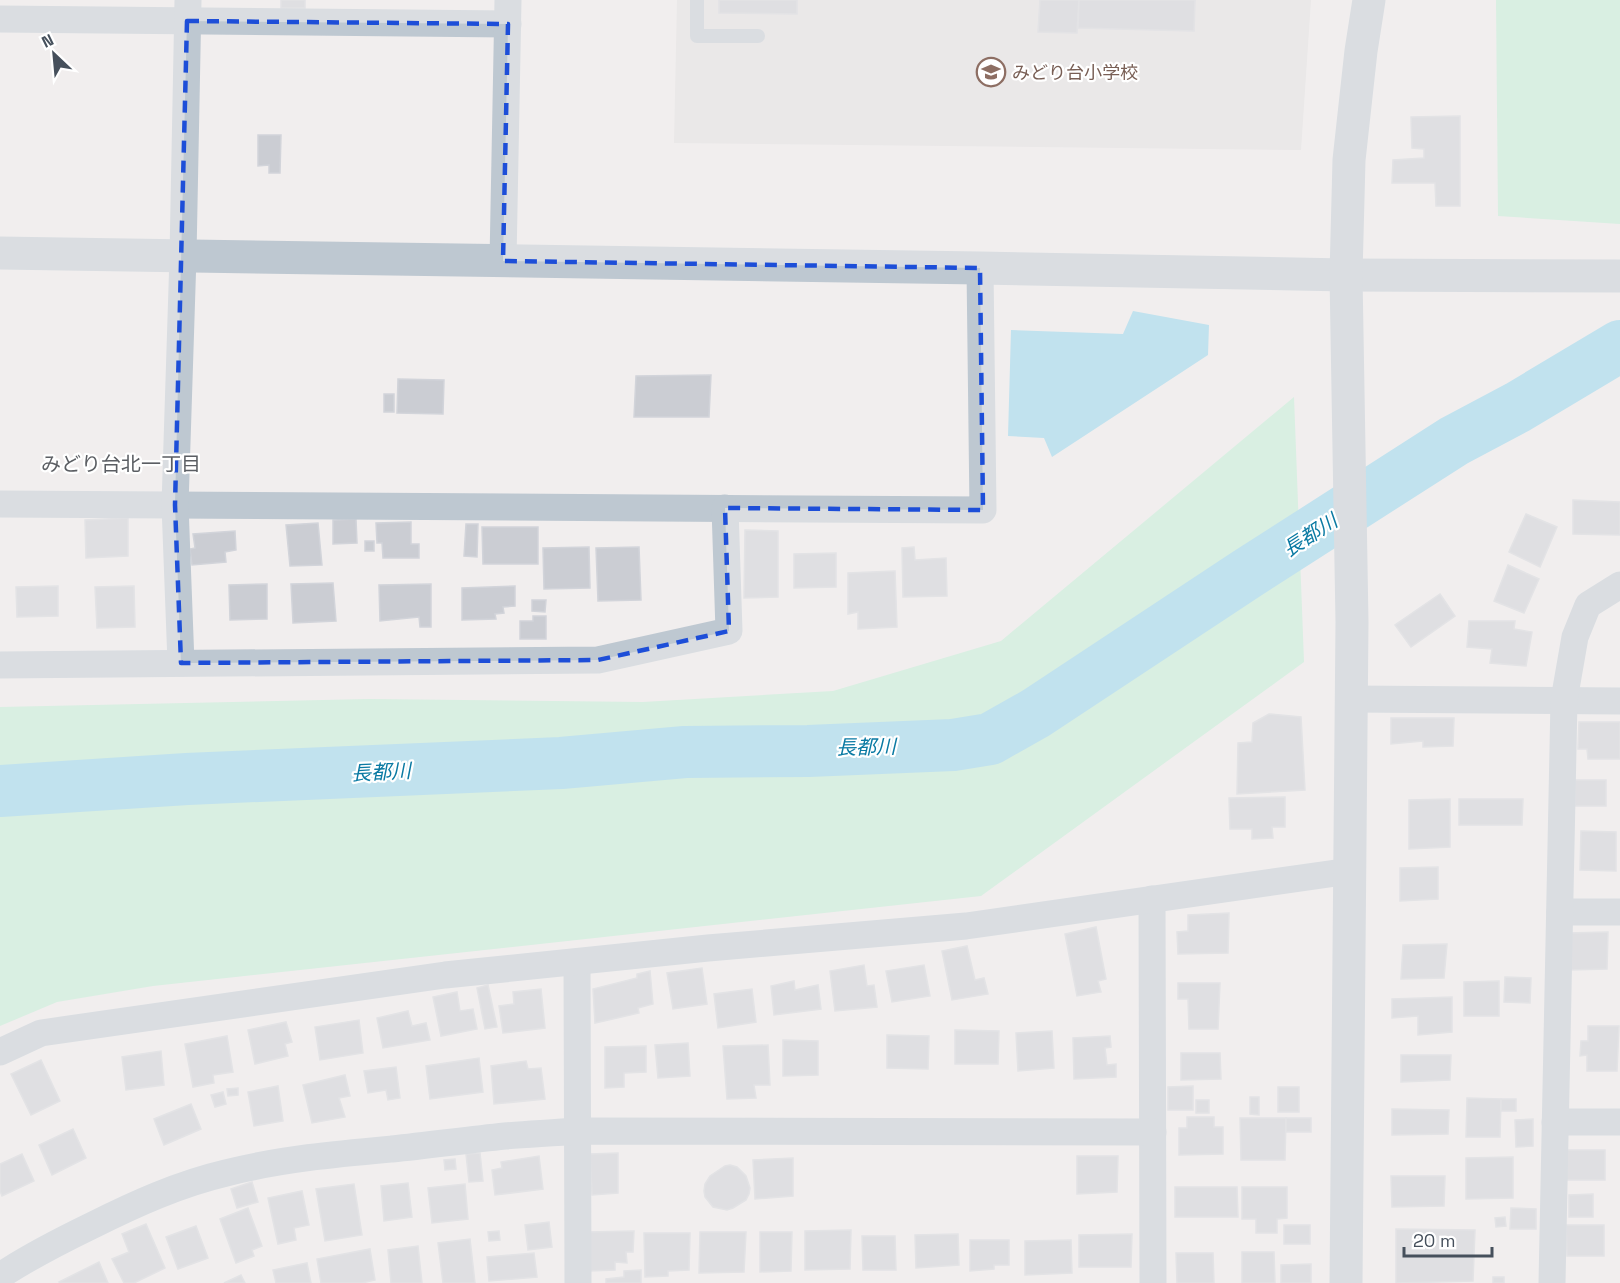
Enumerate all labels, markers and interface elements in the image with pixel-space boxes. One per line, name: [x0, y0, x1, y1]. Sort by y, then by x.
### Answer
north arrow: [24, 24, 84, 84]
text: N: [38, 29, 57, 53]
school or university icon: みどり台小学校: [975, 56, 1007, 88]
place label: みどり台小学校: [1012, 61, 1138, 84]
district label: みどり台北一丁目: [41, 451, 201, 477]
water label: 長都川: [1278, 507, 1344, 562]
water label: 長都川: [836, 733, 898, 761]
water label: 長都川: [350, 757, 414, 787]
scale bar: [1404, 1220, 1492, 1258]
text: 20 m: [1413, 1229, 1456, 1252]

